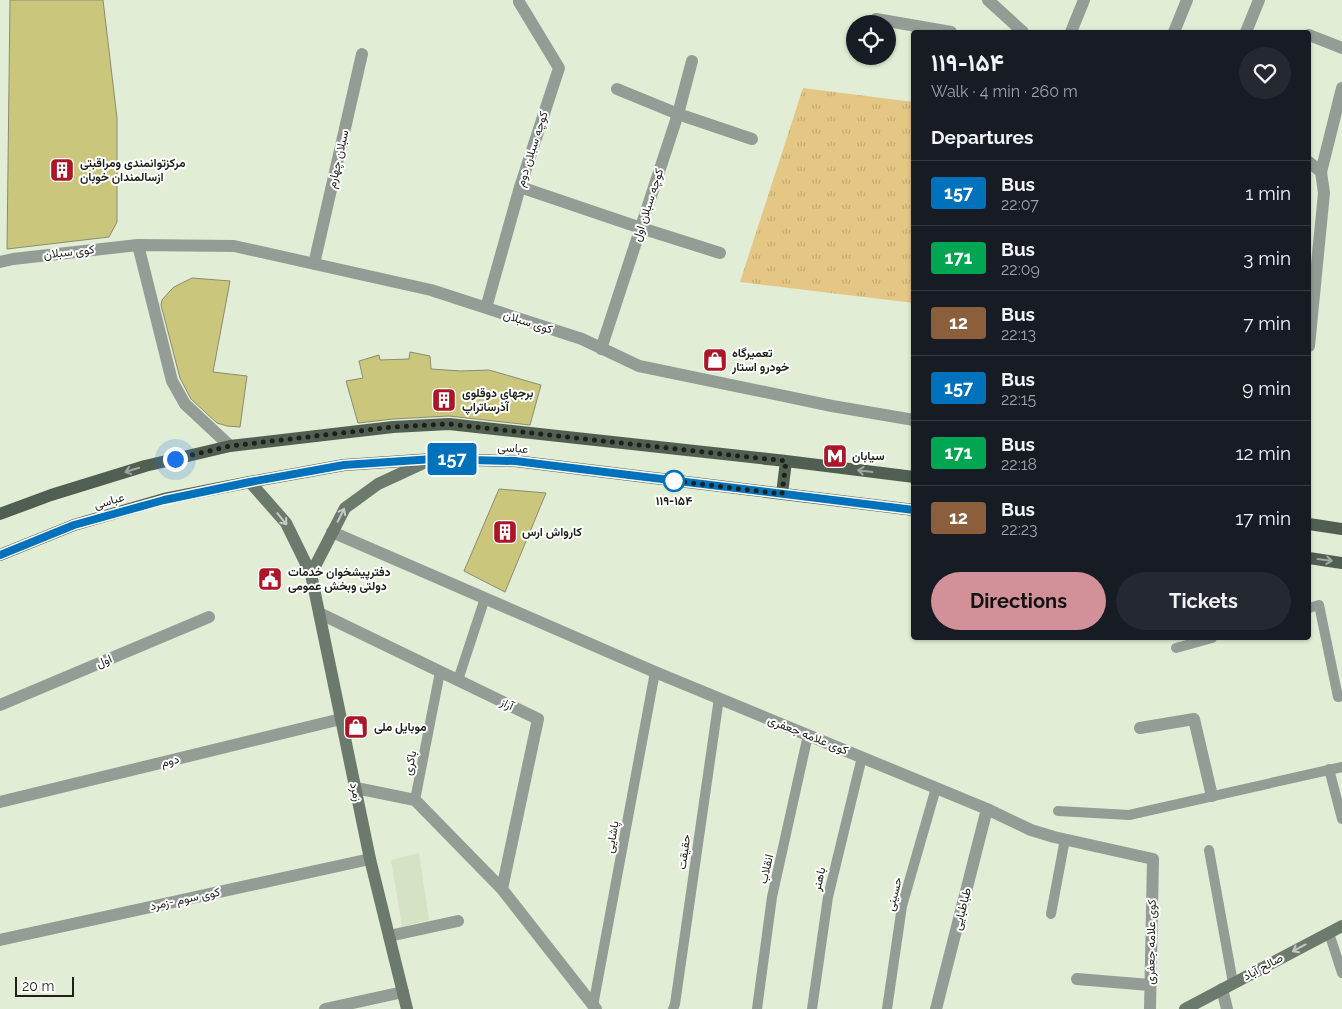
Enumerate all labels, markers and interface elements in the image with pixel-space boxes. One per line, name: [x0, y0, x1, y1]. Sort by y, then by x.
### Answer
map controls: [846, 15, 896, 65]
button: locate: [846, 15, 896, 65]
button: heart: [1239, 47, 1291, 99]
text: ۱۱۹-۱۵۴: [931, 48, 1004, 77]
text: Walk · 4 min · 260 m: [931, 82, 1078, 101]
street label: کوچه سبلان دوم: [513, 110, 552, 189]
text: Departures: [931, 126, 1033, 148]
street label: سبلان چهارم: [324, 128, 352, 190]
place label: مرکزتوانمندی ومراقبتی ازسالمندان خوبان: [80, 156, 186, 185]
building icon: مرکزتوانمندی ومراقبتی ازسالمندان خوبان: [49, 157, 75, 183]
street label: کوچه سبلان اول: [630, 167, 667, 244]
text: Bus: [1001, 173, 1035, 195]
text: 157: [944, 182, 973, 203]
text: 1 min: [1245, 182, 1291, 204]
text: 22:07: [1001, 195, 1039, 214]
text: Bus: [1001, 238, 1035, 260]
street label: کوی سبلان: [43, 242, 95, 263]
text: 171: [945, 247, 972, 268]
text: 3 min: [1243, 247, 1291, 269]
text: 22:09: [1001, 260, 1040, 279]
text: Bus: [1001, 303, 1035, 325]
street label: کوی سبلان: [501, 307, 554, 338]
text: 12: [949, 312, 968, 333]
text: 7 min: [1243, 312, 1291, 334]
text: 22:13: [1001, 325, 1036, 344]
place label: تعمیرگاه خودرو استار: [731, 346, 789, 375]
shop icon: تعمیرگاه خودرو استار: [702, 347, 728, 373]
text: Bus: [1001, 368, 1035, 390]
text: 157: [944, 377, 973, 398]
text: 9 min: [1242, 377, 1291, 399]
place label: برجهای دوقلوی آذرساتراپ: [462, 386, 534, 415]
building icon: برجهای دوقلوی آذرساتراپ: [431, 387, 457, 413]
text: 22:15: [1001, 390, 1036, 409]
text: Bus: [1001, 433, 1035, 455]
street label: عباسى: [497, 440, 529, 457]
text: 171: [945, 442, 972, 463]
text: 12 min: [1235, 442, 1291, 464]
line badge: 157: [423, 443, 481, 475]
metro station icon: سیابان: [822, 443, 848, 469]
your location: [163, 447, 188, 472]
text: 157: [438, 448, 466, 469]
place label: سیابان: [852, 449, 885, 463]
text: 22:18: [1001, 455, 1037, 474]
one-way arrow: [125, 466, 140, 475]
one-way arrow: [858, 466, 874, 476]
marker: ۱۱۹-۱۵۴: [663, 470, 685, 492]
street label: عباسى: [92, 490, 126, 513]
place label: ۱۱۹-۱۵۴: [656, 494, 692, 508]
text: Bus: [1001, 498, 1035, 520]
text: 12: [949, 507, 968, 528]
text: 17 min: [1235, 507, 1291, 529]
one-way arrow: [336, 508, 346, 523]
one-way arrow: [276, 512, 287, 525]
building icon: کارواش ارس: [492, 519, 518, 545]
text: 22:23: [1001, 520, 1038, 539]
place label: کارواش ارس: [522, 525, 582, 540]
one-way arrow: [1317, 556, 1333, 566]
place label: دفترپیشخوان خدمات دولتی وبخش عمومی: [288, 565, 391, 594]
public building icon: دفترپیشخوان خدمات دولتی وبخش عمومی: [257, 566, 283, 592]
button: Directions: [931, 572, 1106, 630]
button: Tickets: [1116, 572, 1291, 630]
street label: اول: [94, 651, 114, 671]
street label: آراز: [497, 694, 517, 715]
street label: کوی علامه جعفری: [765, 713, 850, 758]
shop icon: موبایل ملی: [343, 714, 369, 740]
place label: موبایل ملی: [374, 720, 427, 735]
street label: باکری: [401, 749, 420, 777]
street label: دوم: [159, 752, 181, 771]
street label: زمرد: [346, 781, 365, 803]
street label: پاشایی: [602, 819, 623, 854]
street label: حقیقت: [675, 833, 693, 871]
street label: انقلاب: [756, 853, 776, 885]
street label: باهنر: [809, 866, 829, 893]
street label: حسینی: [883, 876, 906, 913]
street label: کوی سوم -زمرد: [149, 885, 222, 914]
street label: طباطبایی: [950, 886, 975, 932]
street label: کوی علامه جعفری: [1143, 899, 1160, 985]
one-way arrow: [1292, 944, 1307, 953]
street label: صالح آباد: [1241, 951, 1286, 985]
scale bar: [15, 974, 74, 997]
text: 20 m: [22, 978, 54, 994]

